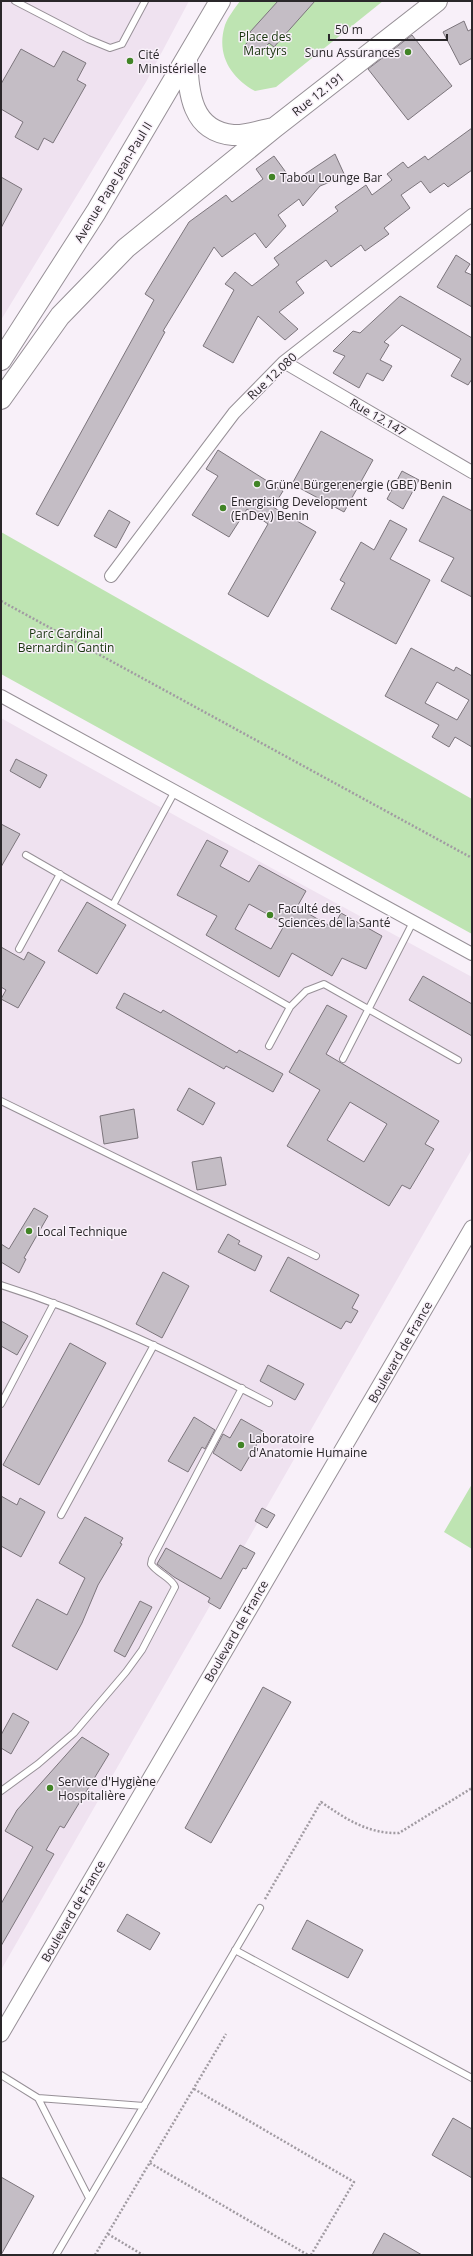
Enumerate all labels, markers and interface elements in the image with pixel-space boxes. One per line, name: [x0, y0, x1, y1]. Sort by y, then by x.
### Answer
scale bar: [329, 16, 447, 42]
text: 50 m: [335, 21, 363, 38]
park label: Place des Martyrs: [239, 28, 291, 59]
place label: Sunu Assurances: [305, 44, 400, 61]
place label: Cité Ministérielle: [138, 46, 207, 77]
marker: Sunu Assurances: [403, 47, 413, 57]
marker: Cité Ministérielle: [125, 56, 135, 66]
street label: Rue 12.191: [288, 68, 348, 120]
street label: Avenue Pape Jean-Paul II: [70, 119, 156, 245]
place label: Tabou Lounge Bar: [280, 169, 382, 186]
marker: Tabou Lounge Bar: [267, 172, 277, 182]
street label: Rue 12.080: [243, 349, 301, 403]
street label: Rue 12.147: [347, 394, 409, 440]
place label: Grüne Bürgerenergie (GBE) Benin: [265, 476, 452, 493]
marker: Grüne Bürgerenergie (GBE) Benin: [252, 479, 262, 489]
place label: Energising Development (EnDev) Benin: [231, 493, 367, 524]
marker: Energising Development (EnDev) Benin: [218, 503, 228, 513]
park label: Parc Cardinal Bernardin Gantin: [18, 625, 114, 656]
place label: Faculté des Sciences de la Santé: [278, 900, 391, 931]
marker: Faculté des Sciences de la Santé: [265, 910, 275, 920]
place label: Local Technique: [37, 1223, 128, 1240]
marker: Local Technique: [24, 1226, 34, 1236]
street label: Boulevard de France: [364, 1298, 436, 1406]
place label: Laboratoire d'Anatomie Humaine: [249, 1430, 367, 1461]
marker: Laboratoire d'Anatomie Humaine: [236, 1440, 246, 1450]
street label: Boulevard de France: [200, 1577, 272, 1685]
place label: Service d'Hygiène Hospitalière: [58, 1773, 156, 1804]
marker: Service d'Hygiène Hospitalière: [45, 1783, 55, 1793]
street label: Boulevard de France: [37, 1857, 109, 1965]

